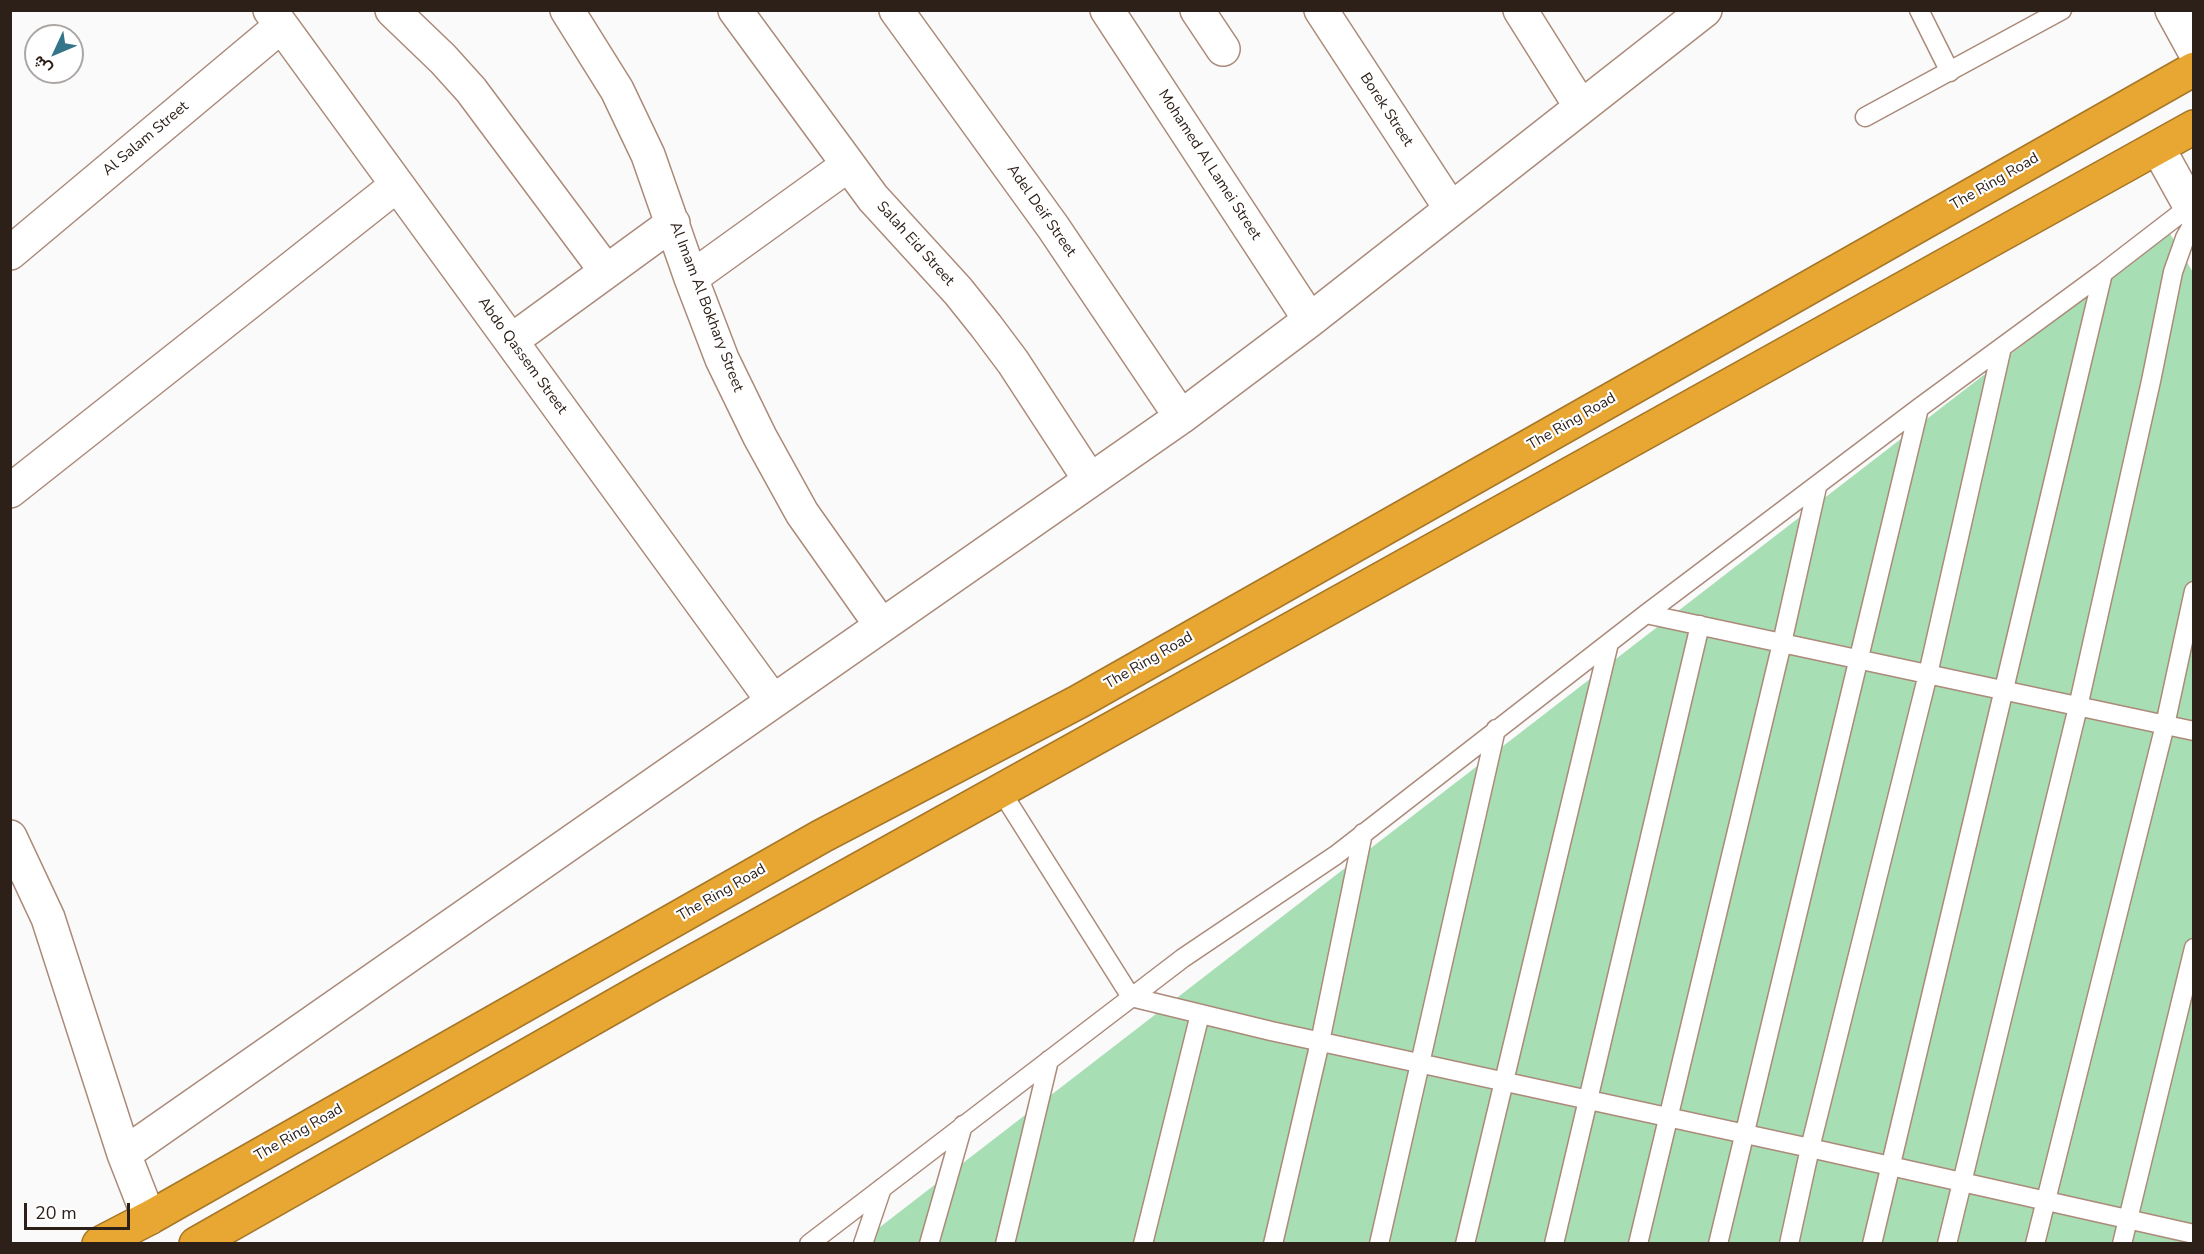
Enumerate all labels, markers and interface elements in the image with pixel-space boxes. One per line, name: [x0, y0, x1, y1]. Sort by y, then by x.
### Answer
north arrow: [24, 24, 84, 84]
text: ش: [28, 51, 57, 80]
street label: Borek Street: [1356, 70, 1416, 150]
street label: Mohamed Al Lamei Street: [1154, 87, 1264, 243]
street label: Al Salam Street: [99, 98, 193, 180]
street label: The Ring Road: [1948, 149, 2042, 215]
street label: Adel Deif Street: [1003, 162, 1079, 260]
street label: Salah Eid Street: [872, 198, 958, 290]
street label: Al Imam Al Bokhary Street: [665, 219, 747, 395]
street label: Abdo Qassem Street: [474, 294, 570, 418]
street label: The Ring Road: [1525, 389, 1619, 455]
street label: The Ring Road: [1102, 628, 1196, 694]
street label: The Ring Road: [675, 860, 769, 926]
street label: The Ring Road: [252, 1100, 346, 1166]
scale bar: [27, 1191, 134, 1229]
text: 20 m: [35, 1201, 77, 1225]

